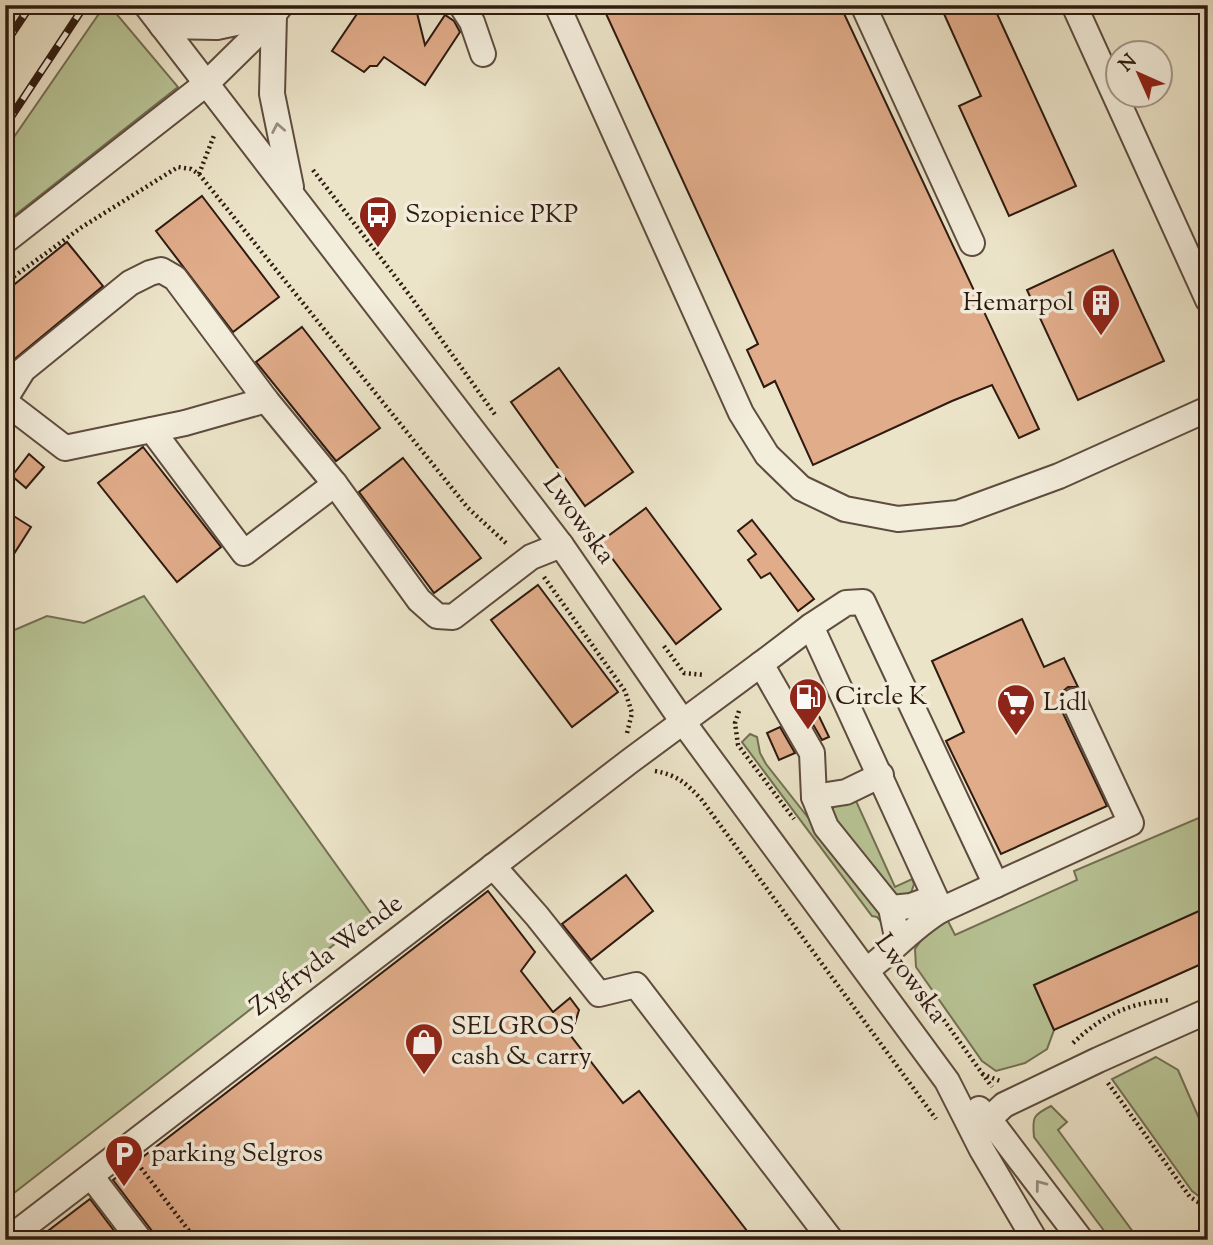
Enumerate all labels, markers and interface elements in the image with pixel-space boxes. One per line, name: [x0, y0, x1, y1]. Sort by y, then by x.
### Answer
north arrow: [1104, 38, 1174, 108]
text: N: [1114, 49, 1144, 79]
one-way arrow: [271, 122, 286, 134]
bus stop icon: Szopienice PKP: [357, 194, 399, 249]
place label: Szopienice PKP: [405, 197, 578, 234]
building icon: Hemarpol: [1080, 282, 1122, 337]
place label: Hemarpol: [963, 285, 1074, 322]
street label: Lwowska: [533, 467, 623, 573]
fuel station icon: Circle K: [787, 676, 829, 731]
place label: Circle K: [835, 679, 928, 716]
supermarket icon: Lidl: [995, 682, 1037, 737]
place label: Lidl: [1043, 685, 1088, 722]
street label: Zygfryda Wende: [243, 886, 411, 1026]
street label: Lwowska: [865, 926, 955, 1032]
place label: SELGROS cash & carry: [451, 1009, 592, 1076]
shop icon: SELGROS cash & carry: [403, 1021, 445, 1076]
parking icon: parking Selgros: [103, 1133, 145, 1188]
place label: parking Selgros: [151, 1136, 323, 1173]
one-way arrow: [1035, 1181, 1048, 1193]

